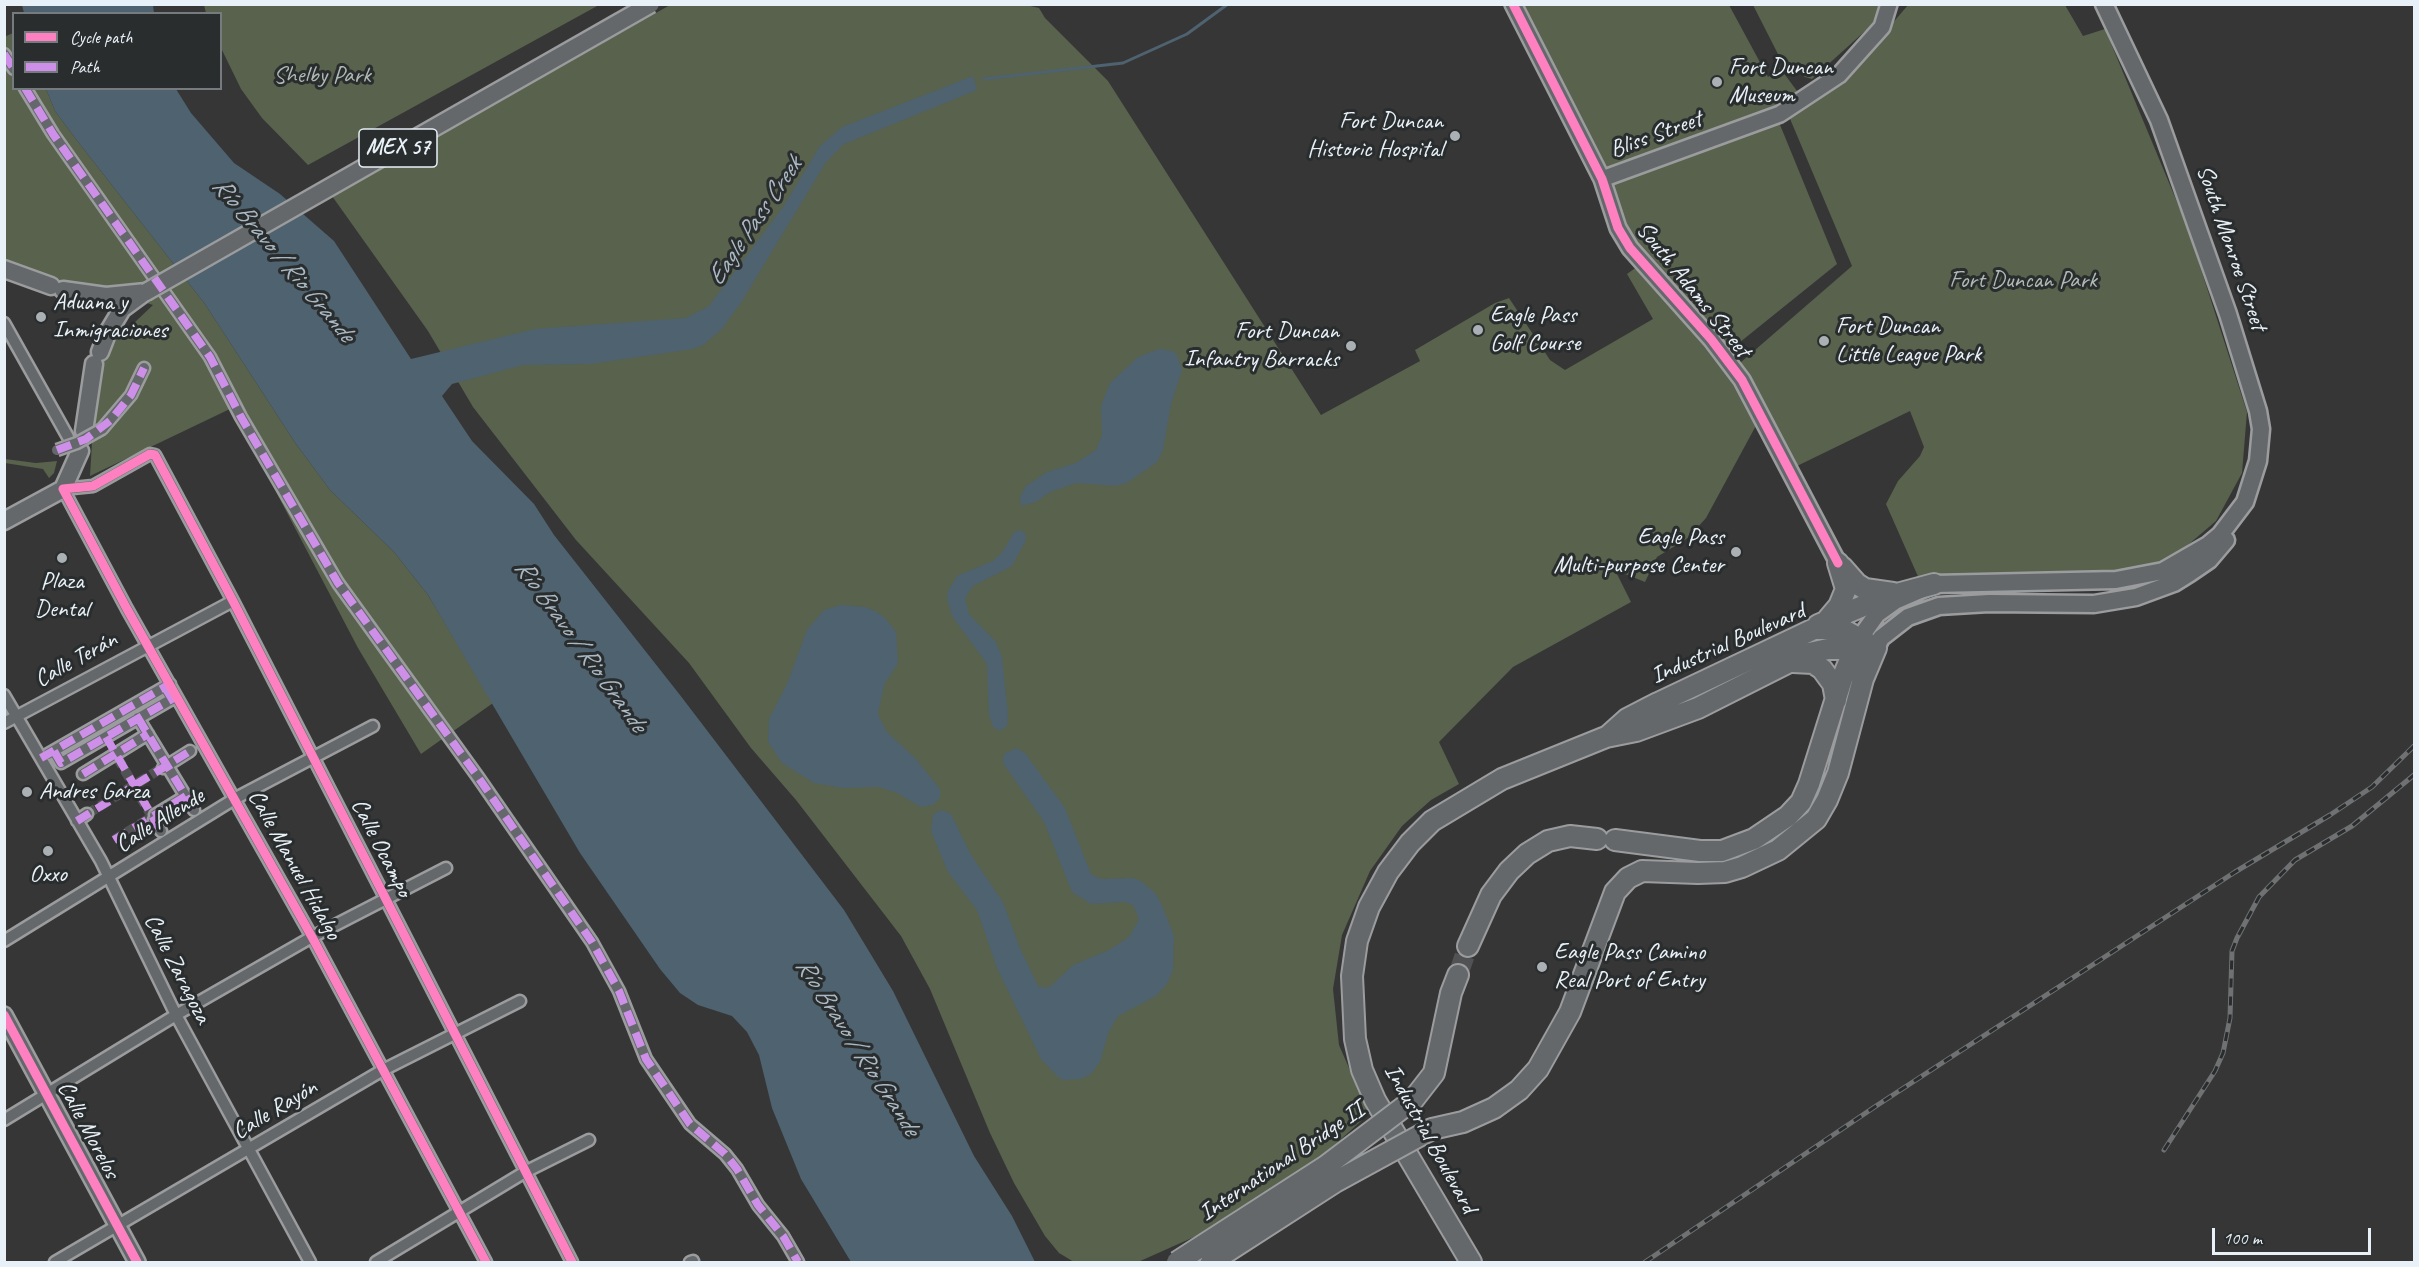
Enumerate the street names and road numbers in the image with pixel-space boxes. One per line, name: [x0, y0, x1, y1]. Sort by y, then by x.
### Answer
street label: Bliss Street: [1606, 105, 1706, 165]
road number: MEX 57: [359, 129, 437, 167]
street label: South Monroe Street: [2189, 162, 2273, 334]
street label: South Adams Street: [1629, 216, 1757, 364]
street label: Industrial Boulevard: [1646, 597, 1810, 691]
street label: Calle Terán: [30, 626, 122, 694]
street label: Calle Allende: [110, 782, 210, 860]
street label: Calle Manuel Hidalgo: [241, 785, 347, 945]
street label: Calle Ocampo: [344, 794, 418, 902]
street label: Calle Zaragoza: [137, 909, 217, 1029]
street label: Industrial Boulevard: [1377, 1060, 1483, 1218]
street label: Calle Rayón: [227, 1074, 323, 1146]
street label: Calle Morelos: [50, 1076, 126, 1184]
street label: International Bridge II: [1194, 1096, 1370, 1228]

